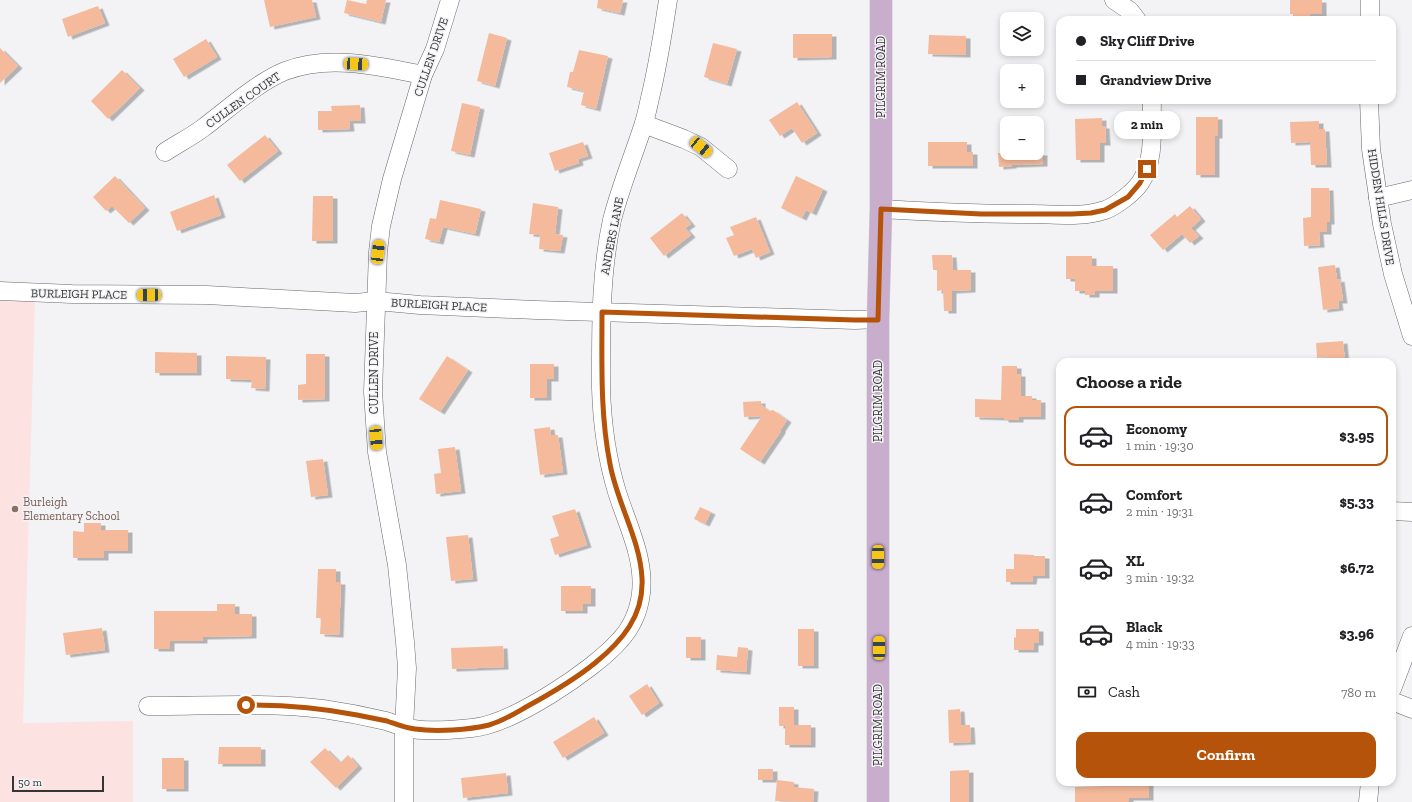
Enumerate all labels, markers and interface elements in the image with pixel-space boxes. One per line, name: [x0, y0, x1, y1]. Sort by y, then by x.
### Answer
map controls: [1000, 12, 1044, 160]
button: layers: [1000, 12, 1044, 56]
street label: CULLEN DRIVE: [411, 16, 451, 98]
text: Sky Cliff Drive: [1100, 32, 1194, 50]
street label: PILGRIM ROAD: [874, 36, 888, 118]
car: [344, 57, 368, 71]
button: +: [1000, 64, 1044, 108]
street label: CULLEN COURT: [203, 69, 283, 131]
text: Grandview Drive: [1100, 71, 1211, 89]
callout: 2 min: [1114, 111, 1180, 139]
button: −: [1000, 116, 1044, 160]
text: 2 min: [1131, 117, 1163, 132]
car: [688, 135, 714, 159]
street label: HIDDEN HILLS DRIVE: [1365, 148, 1397, 266]
route end: [1138, 160, 1156, 178]
street label: ANDERS LANE: [598, 196, 626, 276]
car: [371, 239, 385, 265]
street label: BURLEIGH PLACE: [31, 286, 127, 302]
car: [137, 289, 161, 301]
street label: BURLEIGH PLACE: [391, 295, 487, 315]
street label: CULLEN DRIVE: [367, 332, 381, 414]
street label: PILGRIM ROAD: [871, 360, 885, 442]
text: Choose a ride: [1076, 371, 1182, 393]
icon: car: [1078, 418, 1114, 454]
text: Economy: [1126, 420, 1187, 438]
car: [369, 426, 383, 450]
text: $3.95: [1339, 427, 1374, 445]
text: 1 min · 19:30: [1126, 438, 1194, 453]
icon: car: [1078, 484, 1114, 520]
text: Comfort: [1126, 486, 1182, 504]
text: $5.33: [1339, 493, 1374, 511]
place label: Burleigh Elementary School: [23, 495, 120, 523]
marker: Burleigh Elementary School: [10, 504, 20, 514]
text: 2 min · 19:31: [1126, 504, 1193, 519]
car: [872, 545, 884, 569]
icon: car: [1078, 550, 1114, 586]
text: XL: [1126, 552, 1144, 570]
text: $6.72: [1340, 559, 1374, 577]
text: 3 min · 19:32: [1126, 570, 1194, 585]
icon: car: [1078, 616, 1114, 652]
text: Black: [1126, 618, 1163, 636]
text: $3.96: [1339, 625, 1374, 643]
car: [873, 636, 885, 660]
text: 4 min · 19:33: [1126, 636, 1195, 651]
icon: cash: [1076, 681, 1098, 703]
text: Cash: [1108, 683, 1140, 701]
street label: PILGRIM ROAD: [871, 684, 885, 766]
text: 780 m: [1341, 685, 1376, 700]
route start: [237, 696, 255, 714]
button: Confirm: [1076, 732, 1376, 778]
scale bar: [12, 774, 104, 793]
text: 50 m: [18, 776, 42, 789]

